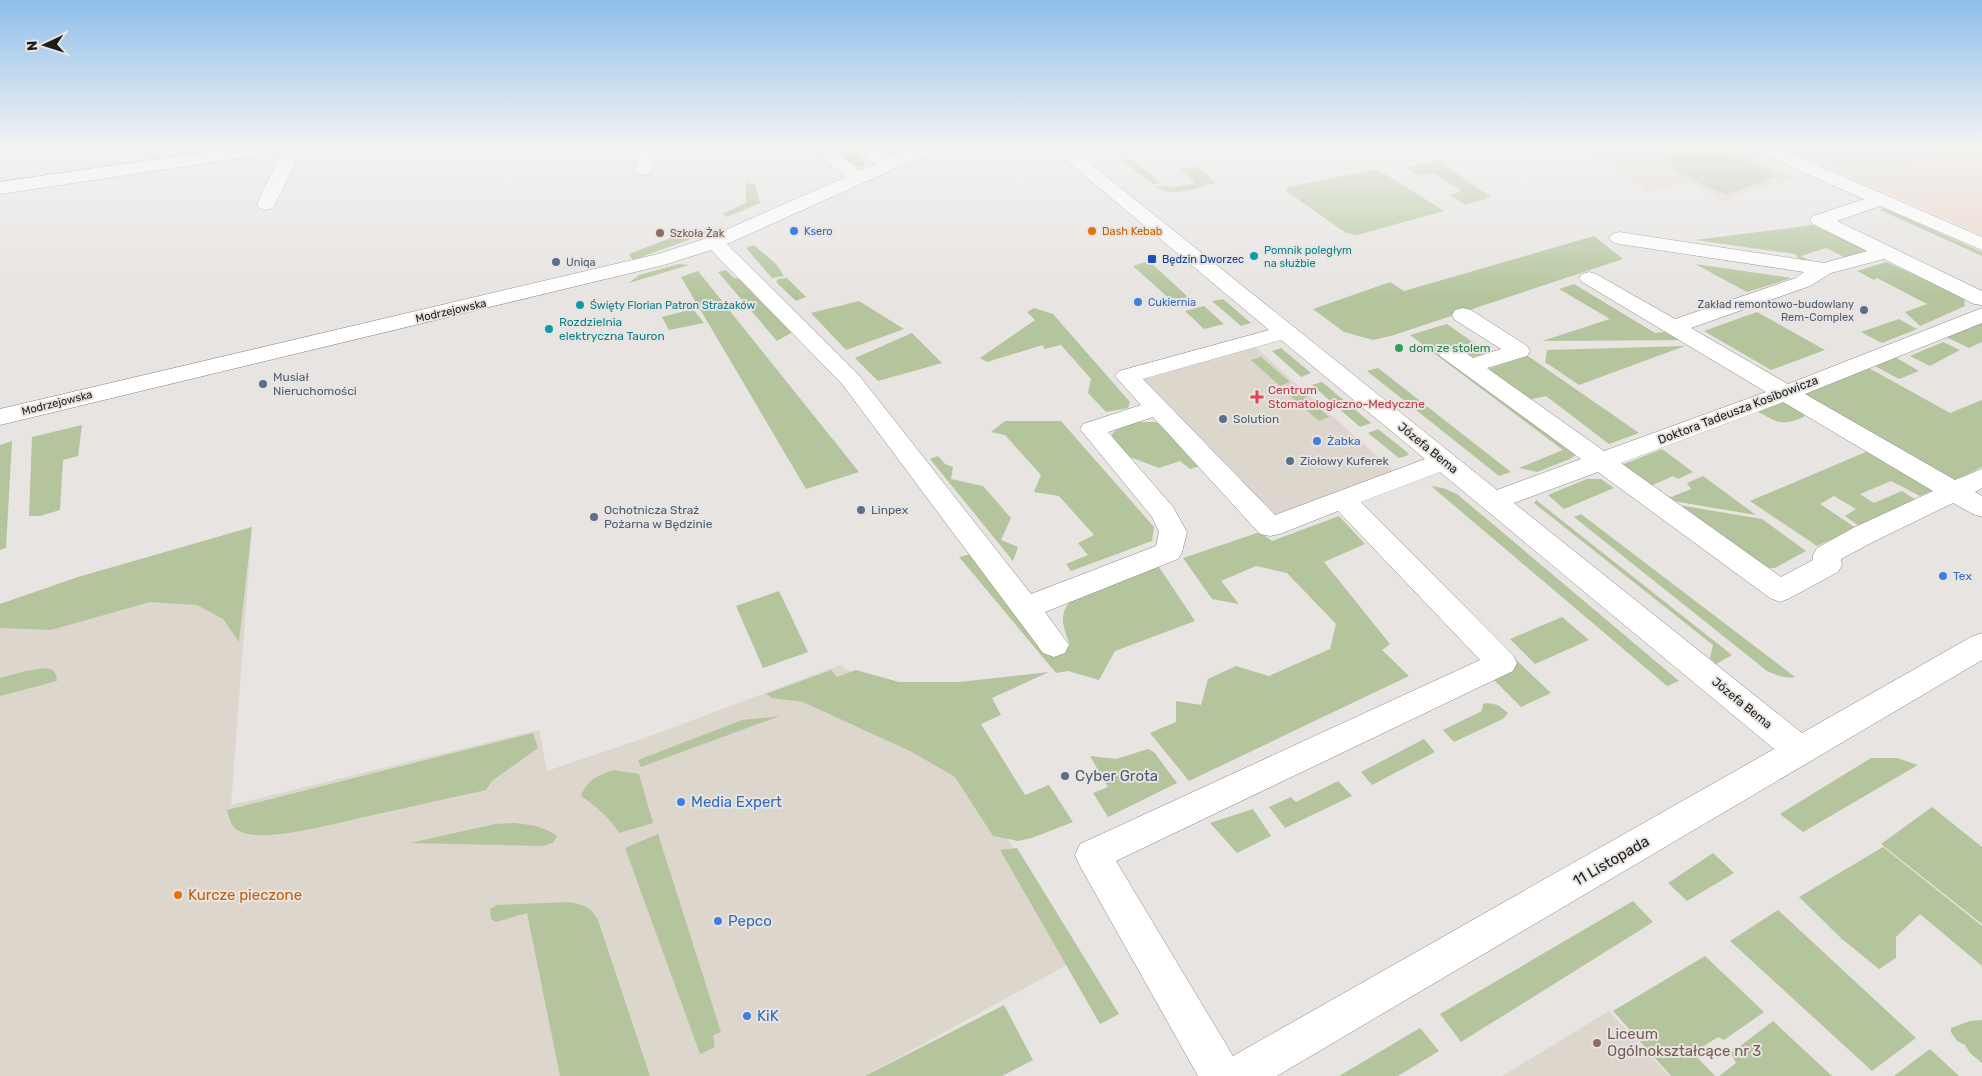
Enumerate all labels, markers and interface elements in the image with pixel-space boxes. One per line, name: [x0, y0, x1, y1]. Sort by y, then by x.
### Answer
north arrow: [20, 20, 70, 70]
text: N: [24, 40, 41, 51]
marker: Ksero: [788, 225, 800, 237]
place label: Ksero: [804, 225, 833, 238]
marker: Dash Kebab: [1086, 225, 1098, 237]
place label: Dash Kebab: [1102, 225, 1162, 238]
place label: Szkoła Żak: [670, 226, 725, 240]
marker: Szkoła Żak: [654, 227, 666, 239]
place label: Pomnik poległym na służbie: [1264, 244, 1352, 270]
marker: Pomnik poległym na służbie: [1248, 250, 1260, 262]
marker: Będzin Dworzec: [1146, 253, 1158, 265]
place label: Będzin Dworzec: [1162, 253, 1244, 266]
marker: Uniqa: [550, 256, 562, 268]
place label: Uniqa: [566, 256, 596, 269]
marker: Cukiernia: [1132, 296, 1144, 308]
place label: Cukiernia: [1148, 296, 1196, 309]
street label: Modrzejowska: [414, 297, 488, 325]
place label: Zakład remontowo-budowlany Rem-Complex: [1698, 298, 1854, 324]
marker: Święty Florian Patron Strażaków: [574, 299, 586, 311]
place label: Święty Florian Patron Strażaków: [590, 299, 755, 312]
marker: Zakład remontowo-budowlany Rem-Complex: [1858, 304, 1870, 316]
place label: Rozdzielnia elektryczna Tauron: [559, 315, 665, 343]
marker: Rozdzielnia elektryczna Tauron: [543, 323, 555, 335]
place label: dom ze stolem: [1409, 341, 1490, 355]
marker: dom ze stolem: [1393, 342, 1405, 354]
place label: Musiał Nieruchomości: [273, 370, 357, 398]
street label: Doktora Tadeusza Kosibowicza: [1656, 373, 1820, 447]
marker: Musiał Nieruchomości: [257, 378, 269, 390]
place label: Centrum Stomatologiczno-Medyczne: [1268, 383, 1425, 411]
street label: Modrzejowska: [20, 388, 94, 418]
marker: Centrum Stomatologiczno-Medyczne: [1250, 390, 1264, 404]
place label: Solution: [1233, 412, 1279, 426]
marker: Solution: [1217, 413, 1229, 425]
street label: Józefa Bema: [1395, 420, 1461, 476]
place label: Żabka: [1327, 434, 1361, 448]
marker: Żabka: [1311, 435, 1323, 447]
place label: Ziołowy Kuferek: [1300, 454, 1389, 468]
marker: Ziołowy Kuferek: [1284, 455, 1296, 467]
place label: Ochotnicza Straż Pożarna w Będzinie: [604, 503, 713, 531]
place label: Linpex: [871, 503, 909, 517]
marker: Linpex: [855, 504, 867, 516]
marker: Ochotnicza Straż Pożarna w Będzinie: [588, 511, 600, 523]
place label: Tex: [1953, 569, 1972, 583]
marker: Tex: [1937, 570, 1949, 582]
street label: Józefa Bema: [1709, 675, 1775, 731]
place label: Cyber Grota: [1075, 767, 1158, 785]
marker: Cyber Grota: [1059, 770, 1071, 782]
place label: Media Expert: [691, 793, 782, 811]
marker: Media Expert: [675, 796, 687, 808]
street label: 11 Listopada: [1570, 832, 1652, 890]
place label: Kurcze pieczone: [188, 886, 302, 904]
marker: Kurcze pieczone: [172, 889, 184, 901]
place label: Pepco: [728, 912, 772, 930]
marker: Pepco: [712, 915, 724, 927]
place label: KiK: [757, 1007, 779, 1025]
marker: KiK: [741, 1010, 753, 1022]
place label: Liceum Ogólnokształcące nr 3: [1607, 1025, 1761, 1060]
marker: Liceum Ogólnokształcące nr 3: [1591, 1037, 1603, 1049]

